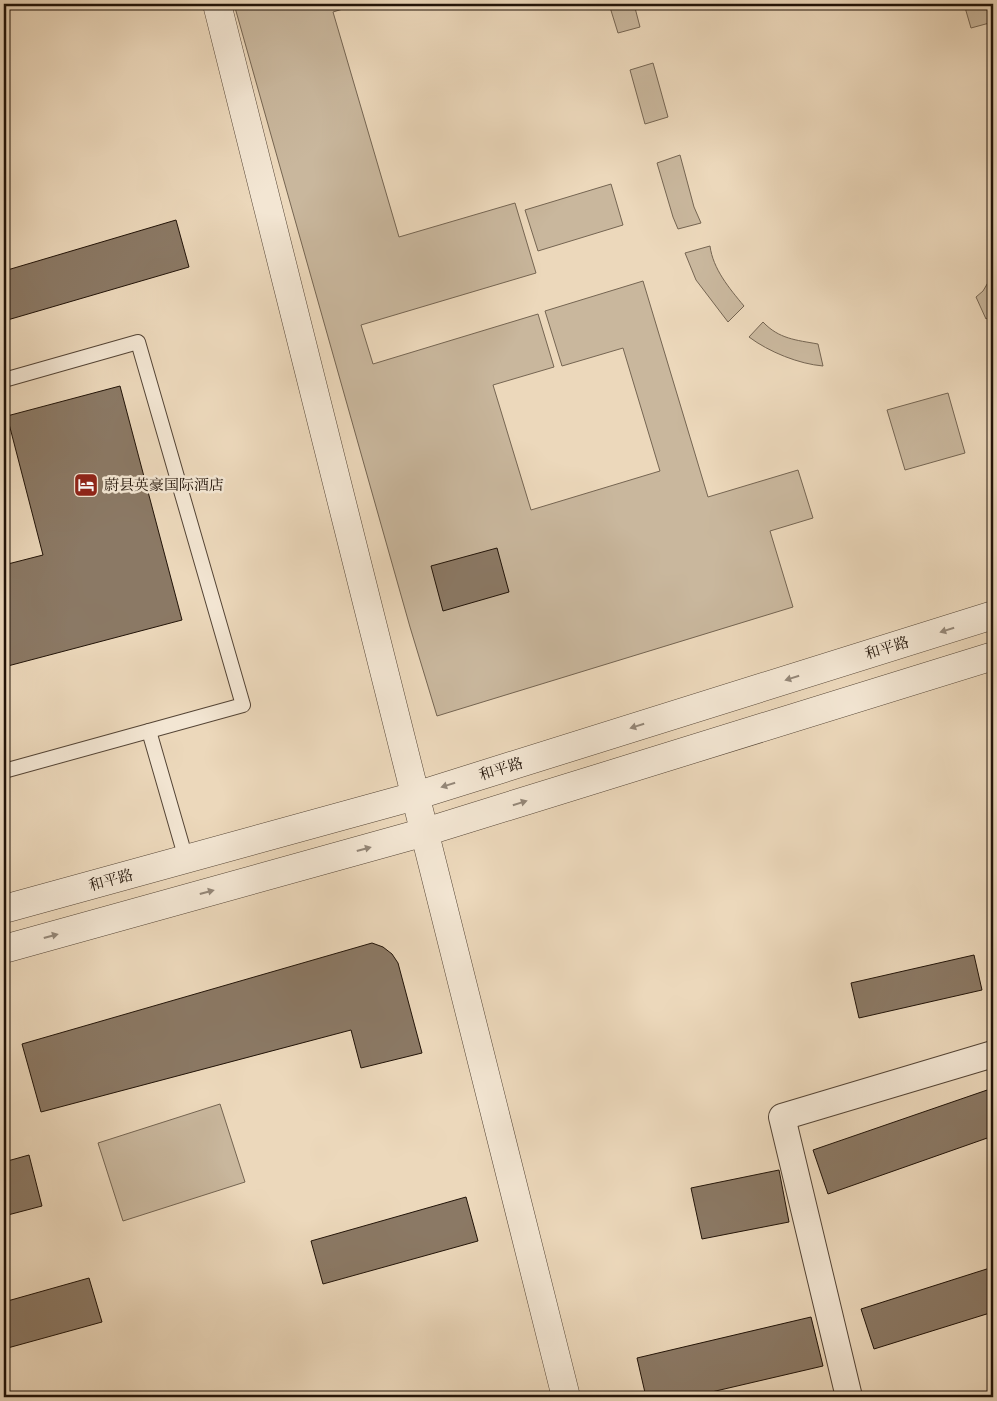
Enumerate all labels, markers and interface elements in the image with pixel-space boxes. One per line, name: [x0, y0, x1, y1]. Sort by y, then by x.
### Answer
hotel icon: 蔚县英豪国际酒店: [73, 472, 99, 498]
place label: 蔚县英豪国际酒店: [104, 476, 224, 497]
one-way arrow: [939, 626, 954, 634]
street label: 和平路: [863, 633, 912, 666]
one-way arrow: [784, 675, 799, 682]
one-way arrow: [629, 723, 644, 731]
street label: 和平路: [477, 754, 526, 787]
one-way arrow: [440, 782, 455, 790]
one-way arrow: [512, 798, 527, 806]
one-way arrow: [356, 845, 372, 853]
street label: 和平路: [87, 865, 136, 897]
one-way arrow: [200, 888, 215, 896]
one-way arrow: [43, 931, 58, 939]

